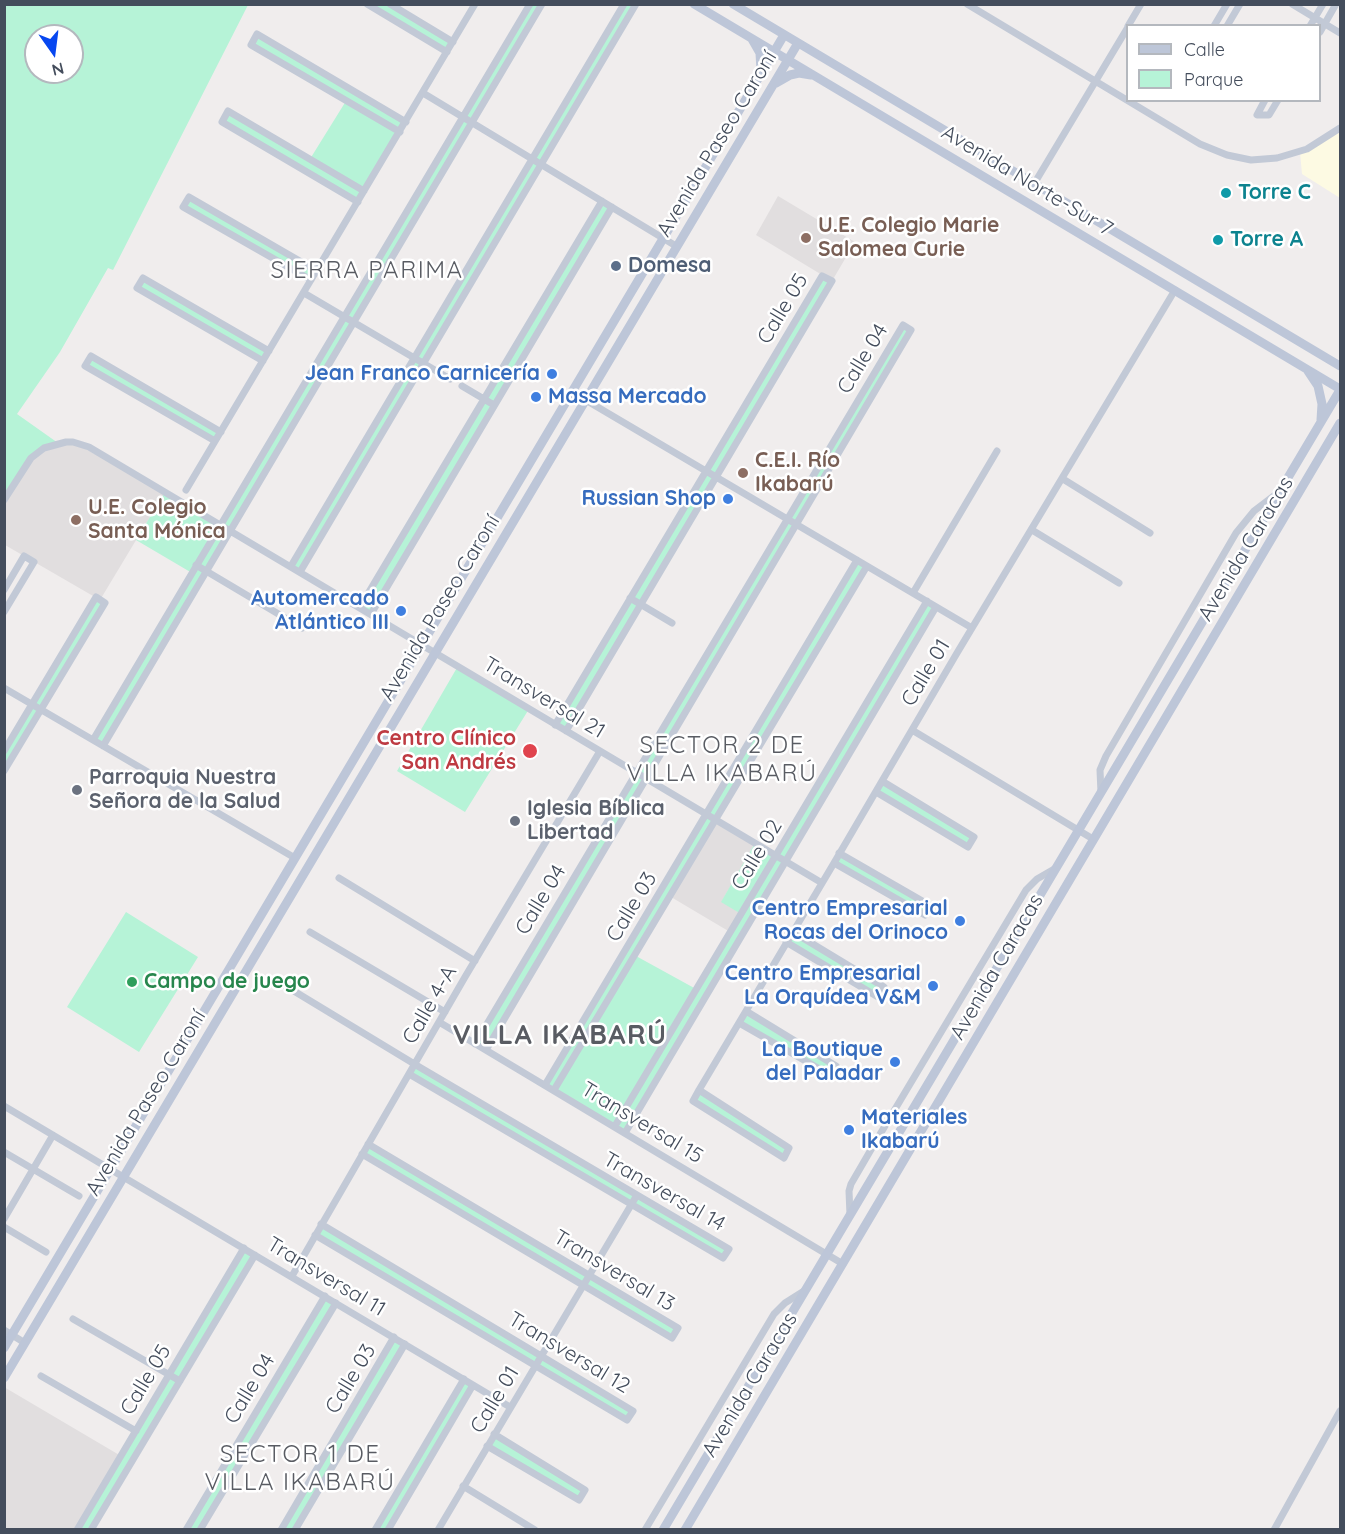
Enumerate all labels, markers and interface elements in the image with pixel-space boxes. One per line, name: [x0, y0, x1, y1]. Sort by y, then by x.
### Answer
north arrow: [24, 24, 84, 84]
legend: [1126, 24, 1321, 102]
text: Calle: [1184, 38, 1225, 61]
street label: Avenida Paseo Caroní: [652, 47, 782, 241]
text: N: [50, 58, 66, 81]
text: Parque: [1184, 68, 1243, 91]
street label: Avenida Norte-Sur 7: [937, 120, 1117, 242]
place label: Torre C: [1238, 180, 1311, 206]
marker: Torre C: [1219, 186, 1233, 200]
place label: U.E. Colegio Marie Salomea Curie: [818, 213, 999, 263]
place label: Torre A: [1230, 227, 1303, 253]
marker: U.E. Colegio Marie Salomea Curie: [799, 231, 813, 245]
marker: Torre A: [1211, 233, 1225, 247]
place label: Domesa: [628, 253, 712, 279]
district label: SIERRA PARIMA: [270, 257, 464, 285]
marker: Domesa: [609, 259, 623, 273]
street label: Calle 05: [752, 269, 814, 349]
street label: Calle 04: [832, 319, 894, 399]
place label: Jean Franco Carnicería: [305, 361, 540, 387]
marker: Jean Franco Carnicería: [545, 367, 559, 381]
place label: Massa Mercado: [548, 384, 707, 410]
marker: Massa Mercado: [529, 390, 543, 404]
place label: C.E.I. Río Ikabarú: [755, 448, 840, 498]
marker: C.E.I. Río Ikabarú: [736, 466, 750, 480]
street label: Avenida Caracas: [1193, 472, 1299, 626]
place label: Russian Shop: [582, 486, 716, 512]
marker: Russian Shop: [721, 492, 735, 506]
place label: U.E. Colegio Santa Mónica: [88, 495, 226, 545]
street label: Avenida Paseo Caroní: [375, 511, 505, 705]
marker: U.E. Colegio Santa Mónica: [69, 513, 83, 527]
place label: Automercado Atlántico III: [251, 586, 389, 636]
marker: Automercado Atlántico III: [394, 604, 408, 618]
street label: Calle 01: [896, 635, 956, 711]
street label: Transversal 21: [479, 652, 609, 744]
place label: Centro Clínico San Andrés: [376, 726, 516, 776]
district label: SECTOR 2 DE VILLA IKABARÚ: [626, 732, 818, 788]
marker: Centro Clínico San Andrés: [521, 742, 539, 760]
place label: Parroquia Nuestra Señora de la Salud: [89, 765, 280, 815]
marker: Parroquia Nuestra Señora de la Salud: [70, 783, 84, 797]
place label: Iglesia Bíblica Libertad: [527, 796, 665, 846]
marker: Iglesia Bíblica Libertad: [508, 814, 522, 828]
street label: Calle 02: [726, 815, 788, 895]
street label: Calle 04: [510, 860, 572, 940]
street label: Calle 03: [601, 868, 663, 946]
street label: Avenida Caracas: [945, 890, 1049, 1044]
place label: Centro Empresarial Rocas del Orinoco: [752, 896, 948, 946]
marker: Centro Empresarial Rocas del Orinoco: [953, 914, 967, 928]
street label: Calle 4-A: [398, 961, 462, 1049]
place label: Centro Empresarial La Orquídea V&M: [725, 961, 921, 1011]
place label: Campo de juego: [144, 969, 310, 995]
marker: Campo de juego: [125, 975, 139, 989]
marker: Centro Empresarial La Orquídea V&M: [926, 979, 940, 993]
street label: Avenida Paseo Caroní: [81, 1006, 211, 1200]
district label: VILLA IKABARÚ: [452, 1020, 668, 1052]
place label: La Boutique del Paladar: [762, 1037, 883, 1087]
marker: La Boutique del Paladar: [888, 1055, 902, 1069]
street label: Transversal 15: [577, 1077, 707, 1169]
place label: Materiales Ikabarú: [861, 1105, 967, 1155]
marker: Materiales Ikabarú: [842, 1123, 856, 1137]
street label: Transversal 14: [598, 1147, 730, 1237]
street label: Transversal 13: [549, 1225, 679, 1317]
street label: Transversal 11: [262, 1232, 390, 1322]
street label: Transversal 12: [504, 1307, 634, 1399]
street label: Avenida Caracas: [697, 1308, 803, 1462]
street label: Calle 05: [115, 1340, 177, 1420]
street label: Calle 03: [320, 1340, 382, 1418]
street label: Calle 04: [219, 1349, 281, 1429]
street label: Calle 01: [465, 1362, 525, 1438]
district label: SECTOR 1 DE VILLA IKABARÚ: [204, 1441, 396, 1497]

